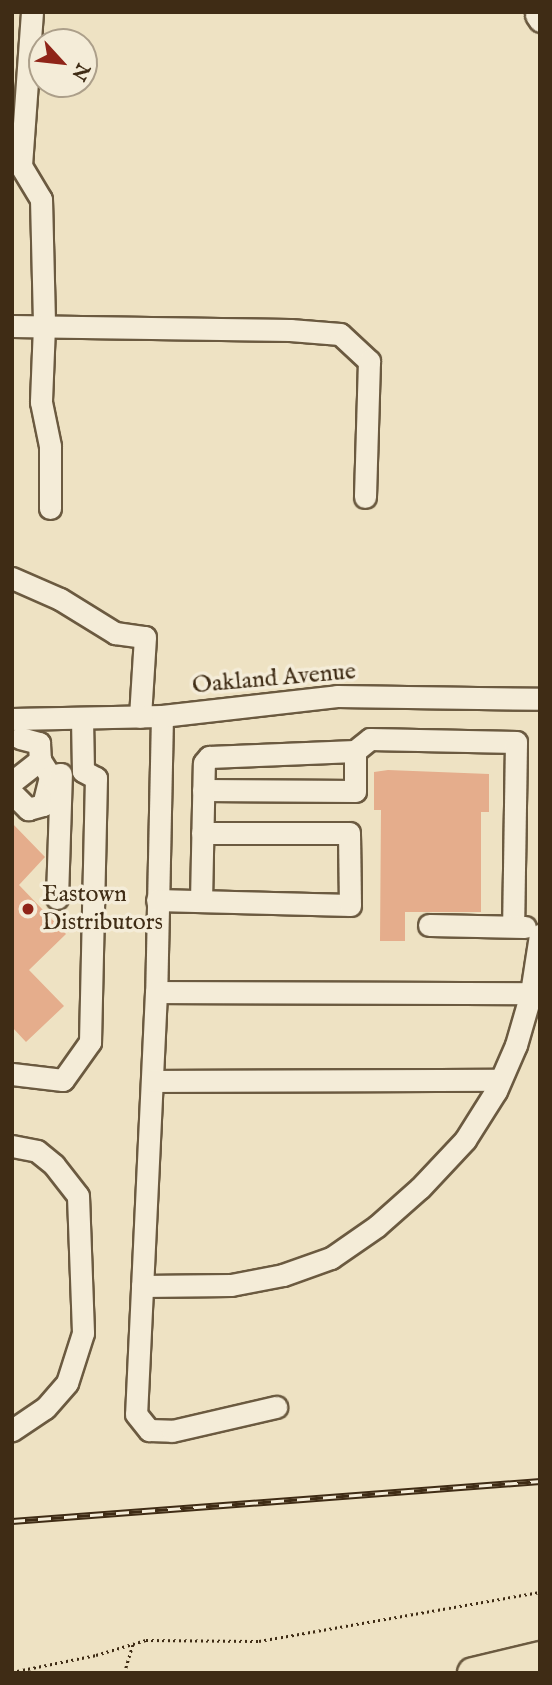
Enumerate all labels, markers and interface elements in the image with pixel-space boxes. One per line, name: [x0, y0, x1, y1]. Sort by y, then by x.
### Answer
north arrow: [28, 28, 98, 98]
text: N: [66, 59, 94, 84]
street label: Oakland Avenue: [191, 657, 357, 701]
place label: Eastown Distributors: [42, 881, 163, 937]
marker: Eastown Distributors: [20, 901, 36, 917]

